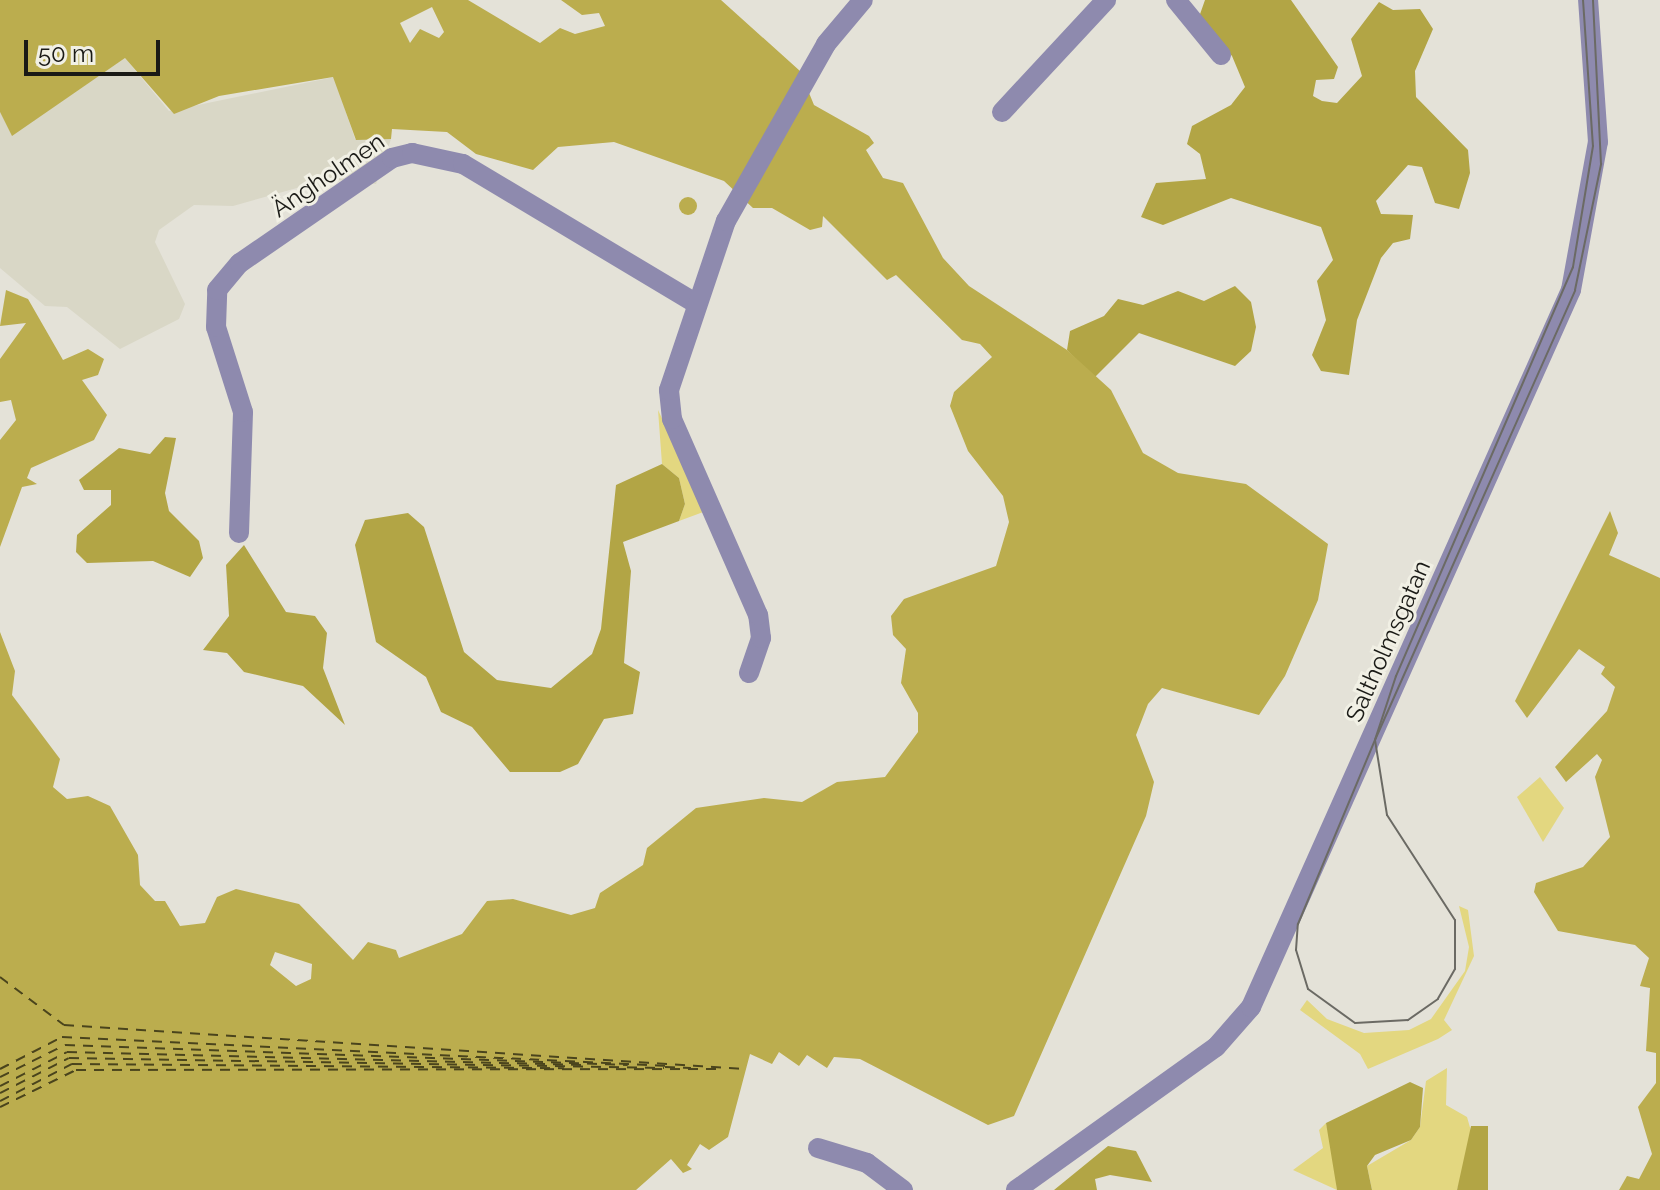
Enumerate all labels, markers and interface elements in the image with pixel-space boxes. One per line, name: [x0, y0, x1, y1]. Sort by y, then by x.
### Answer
scale bar: [28, 24, 164, 74]
text: 50 m: [38, 39, 94, 68]
street label: Ängholmen: [266, 127, 390, 223]
street label: Saltholmsgatan: [1340, 556, 1436, 726]

